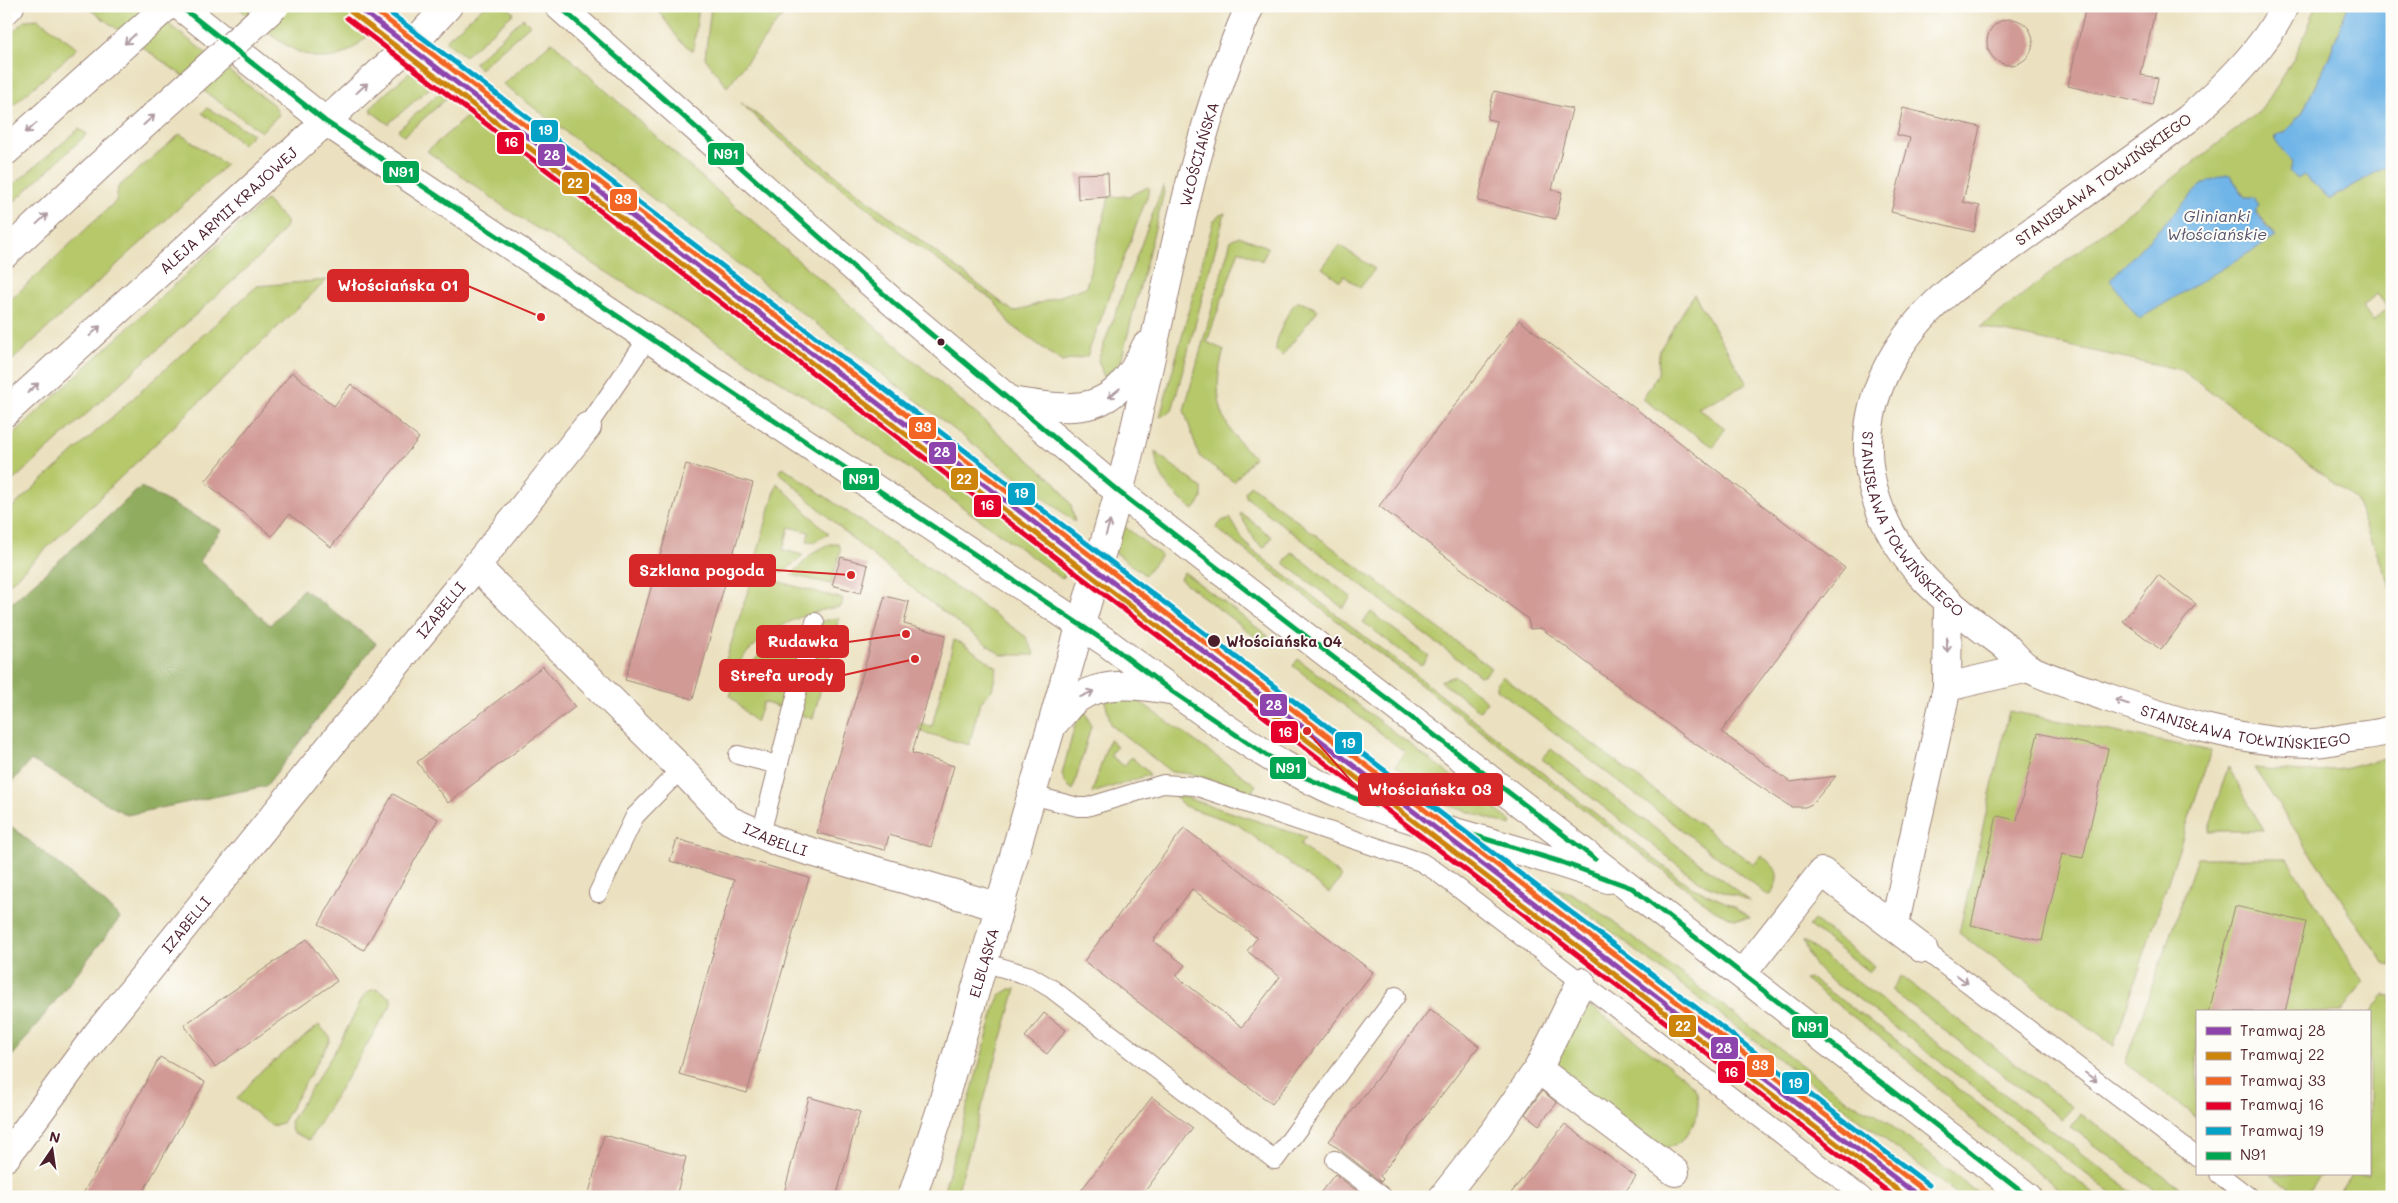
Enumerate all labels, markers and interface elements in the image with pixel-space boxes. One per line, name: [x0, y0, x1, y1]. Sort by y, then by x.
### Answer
one-way arrow: [124, 33, 137, 45]
one-way arrow: [355, 82, 368, 94]
street label: WŁOŚCIAŃSKA: [1175, 99, 1223, 208]
street label: STANISŁAWA TOŁWIŃSKIEGO: [2011, 108, 2195, 250]
one-way arrow: [142, 114, 155, 126]
line badge: 19: [530, 119, 559, 143]
text: 19: [538, 120, 553, 139]
one-way arrow: [25, 122, 38, 134]
line badge: 16: [496, 131, 525, 155]
text: 16: [504, 132, 518, 151]
street label: ALEJA ARMII KRAJOWEJ: [155, 142, 302, 278]
line badge: N91: [707, 142, 745, 166]
line badge: 28: [537, 143, 566, 167]
text: N91: [713, 144, 739, 163]
text: 28: [544, 145, 561, 164]
line badge: N91: [382, 160, 420, 184]
text: N91: [388, 162, 414, 181]
line badge: 22: [561, 171, 590, 195]
text: 22: [567, 173, 583, 192]
line badge: 33: [609, 188, 638, 212]
text: 33: [615, 189, 631, 208]
water label: Glinianki Włościańskie: [2167, 205, 2267, 244]
one-way arrow: [35, 213, 48, 225]
callout: Włościańska 01: [328, 270, 468, 301]
text: Włościańska 01: [338, 274, 458, 295]
one-way arrow: [89, 325, 102, 337]
unlabelled marker: [936, 337, 946, 347]
one-way arrow: [26, 382, 39, 394]
one-way arrow: [1108, 387, 1121, 398]
line badge: 33: [908, 416, 937, 440]
text: 33: [915, 417, 931, 436]
street label: STANISŁAWA TOŁWIŃSKIEGO: [1858, 430, 1968, 621]
line badge: 28: [928, 441, 957, 465]
text: 28: [934, 442, 951, 461]
line badge: N91: [842, 467, 880, 491]
line badge: 22: [950, 467, 979, 491]
text: N91: [848, 469, 874, 488]
text: 22: [956, 469, 972, 488]
line badge: 19: [1007, 482, 1036, 506]
text: 19: [1014, 483, 1029, 502]
line badge: 16: [973, 494, 1002, 518]
text: 16: [980, 495, 994, 514]
one-way arrow: [1104, 520, 1114, 536]
callout: Szklana pogoda: [630, 555, 775, 586]
text: Szklana pogoda: [639, 559, 765, 580]
street label: IZABELLI: [412, 577, 470, 642]
callout: Rudawka: [757, 626, 848, 657]
text: Rudawka: [768, 630, 839, 651]
place label: Włościańska 04: [1226, 631, 1343, 651]
marker: Włościańska 04: [1206, 633, 1222, 649]
one-way arrow: [1942, 636, 1952, 652]
callout: Strefa urody: [720, 660, 844, 691]
text: Strefa urody: [730, 664, 834, 685]
one-way arrow: [1079, 689, 1094, 699]
line badge: 28: [1259, 693, 1288, 717]
text: 28: [1266, 695, 1283, 714]
one-way arrow: [2115, 697, 2131, 706]
street label: STANISŁAWA TOŁWIŃSKIEGO: [2138, 699, 2352, 753]
line badge: 16: [1270, 720, 1299, 744]
text: 16: [1278, 722, 1292, 741]
line badge: 19: [1334, 731, 1363, 755]
text: 19: [1341, 733, 1356, 752]
line badge: N91: [1269, 756, 1307, 780]
text: N91: [1275, 758, 1301, 777]
callout: Włościańska 03: [1359, 774, 1502, 805]
text: Włościańska 03: [1368, 778, 1492, 799]
street label: IZABELLI: [740, 818, 810, 860]
street label: IZABELLI: [157, 892, 215, 957]
street label: ELBLĄSKA: [964, 926, 1003, 1000]
one-way arrow: [1955, 973, 1968, 984]
legend: [2196, 1010, 2370, 1176]
line badge: 22: [1668, 1014, 1697, 1038]
line badge: N91: [1791, 1015, 1829, 1039]
text: 22: [1675, 1016, 1691, 1035]
text: N91: [1797, 1017, 1823, 1036]
text: Tramwaj 28: [2240, 1020, 2325, 1040]
line badge: 28: [1710, 1036, 1739, 1060]
text: 28: [1716, 1038, 1733, 1057]
text: Tramwaj 22: [2240, 1044, 2325, 1064]
line badge: 33: [1746, 1054, 1775, 1078]
text: 33: [1752, 1055, 1768, 1074]
line badge: 16: [1717, 1060, 1746, 1084]
text: 16: [1724, 1062, 1738, 1081]
text: Tramwaj 33: [2240, 1070, 2326, 1090]
line badge: 19: [1781, 1071, 1810, 1095]
one-way arrow: [2084, 1072, 2097, 1083]
text: 19: [1788, 1073, 1803, 1092]
text: Tramwaj 16: [2240, 1094, 2324, 1114]
text: Tramwaj 19: [2240, 1120, 2324, 1140]
north arrow: [28, 1126, 78, 1176]
text: N: [48, 1126, 62, 1147]
text: N91: [2240, 1144, 2267, 1164]

